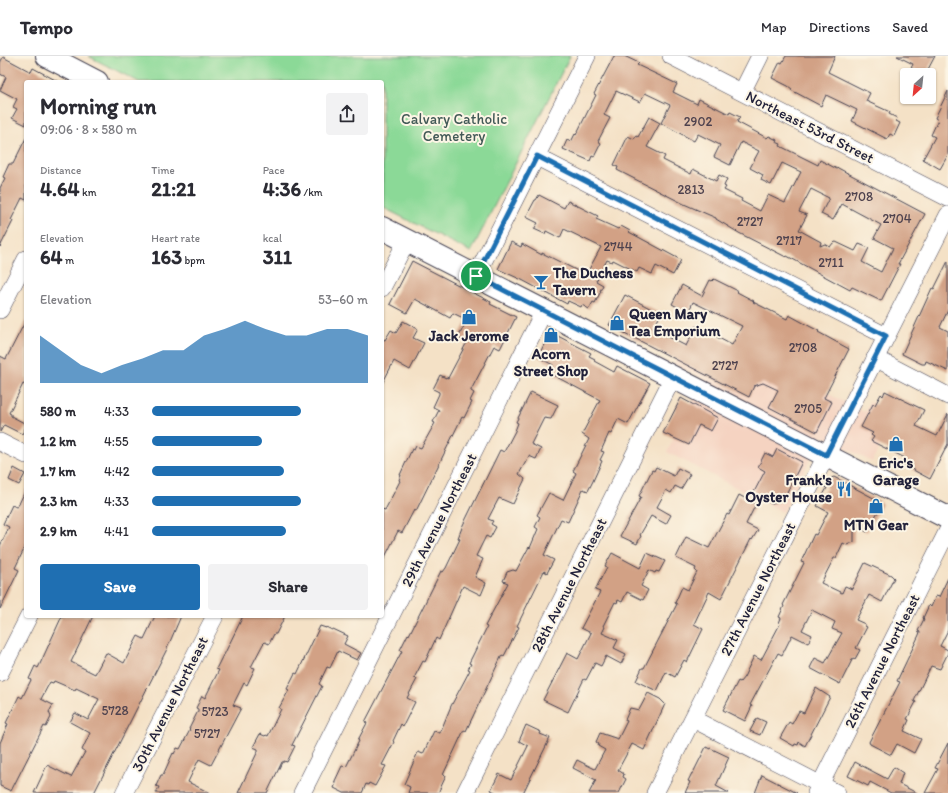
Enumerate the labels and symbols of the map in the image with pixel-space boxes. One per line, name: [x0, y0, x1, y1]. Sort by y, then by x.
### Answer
north arrow: [900, 68, 936, 104]
street label: Northeast 53rd Street: [743, 87, 877, 167]
park label: Calvary Catholic Cemetery: [401, 110, 507, 145]
house number: 2902: [684, 114, 712, 129]
house number: 2813: [677, 182, 705, 197]
house number: 2708: [845, 189, 873, 204]
house number: 2704: [882, 211, 912, 226]
house number: 2727: [737, 214, 764, 229]
house number: 2717: [776, 233, 802, 248]
house number: 2744: [604, 239, 633, 254]
house number: 2711: [818, 255, 844, 270]
pin: [459, 259, 493, 293]
place label: The Duchess Tavern: [552, 264, 633, 299]
bar icon: The Duchess Tavern: [532, 273, 550, 291]
place label: Queen Mary Tea Emporium: [628, 305, 721, 341]
shop icon: Jack Jerome: [460, 308, 478, 326]
shop icon: Queen Mary Tea Emporium: [608, 314, 626, 332]
shop icon: Acorn Street Shop: [542, 326, 560, 344]
place label: Jack Jerome: [428, 327, 509, 345]
house number: 2708: [789, 340, 817, 355]
place label: Acorn Street Shop: [514, 345, 589, 381]
house number: 2727: [712, 358, 739, 373]
house number: 2705: [794, 401, 822, 416]
shop icon: Eric's Garage: [887, 435, 905, 453]
street label: 29th Avenue Northeast: [397, 450, 481, 590]
place label: Eric's Garage: [873, 454, 919, 490]
place label: Frank's Oyster House: [745, 471, 832, 507]
restaurant icon: Frank's Oyster House: [835, 480, 853, 498]
shop icon: MTN Gear: [867, 497, 885, 515]
street label: 28th Avenue Northeast: [527, 515, 611, 655]
place label: MTN Gear: [844, 516, 909, 534]
street label: 27th Avenue Northeast: [717, 519, 800, 659]
street label: 26th Avenue Northeast: [840, 591, 924, 731]
street label: 30th Avenue Northeast: [128, 633, 212, 775]
house number: 5728: [101, 703, 129, 718]
house number: 5723: [201, 704, 229, 719]
house number: 5727: [194, 726, 221, 741]

